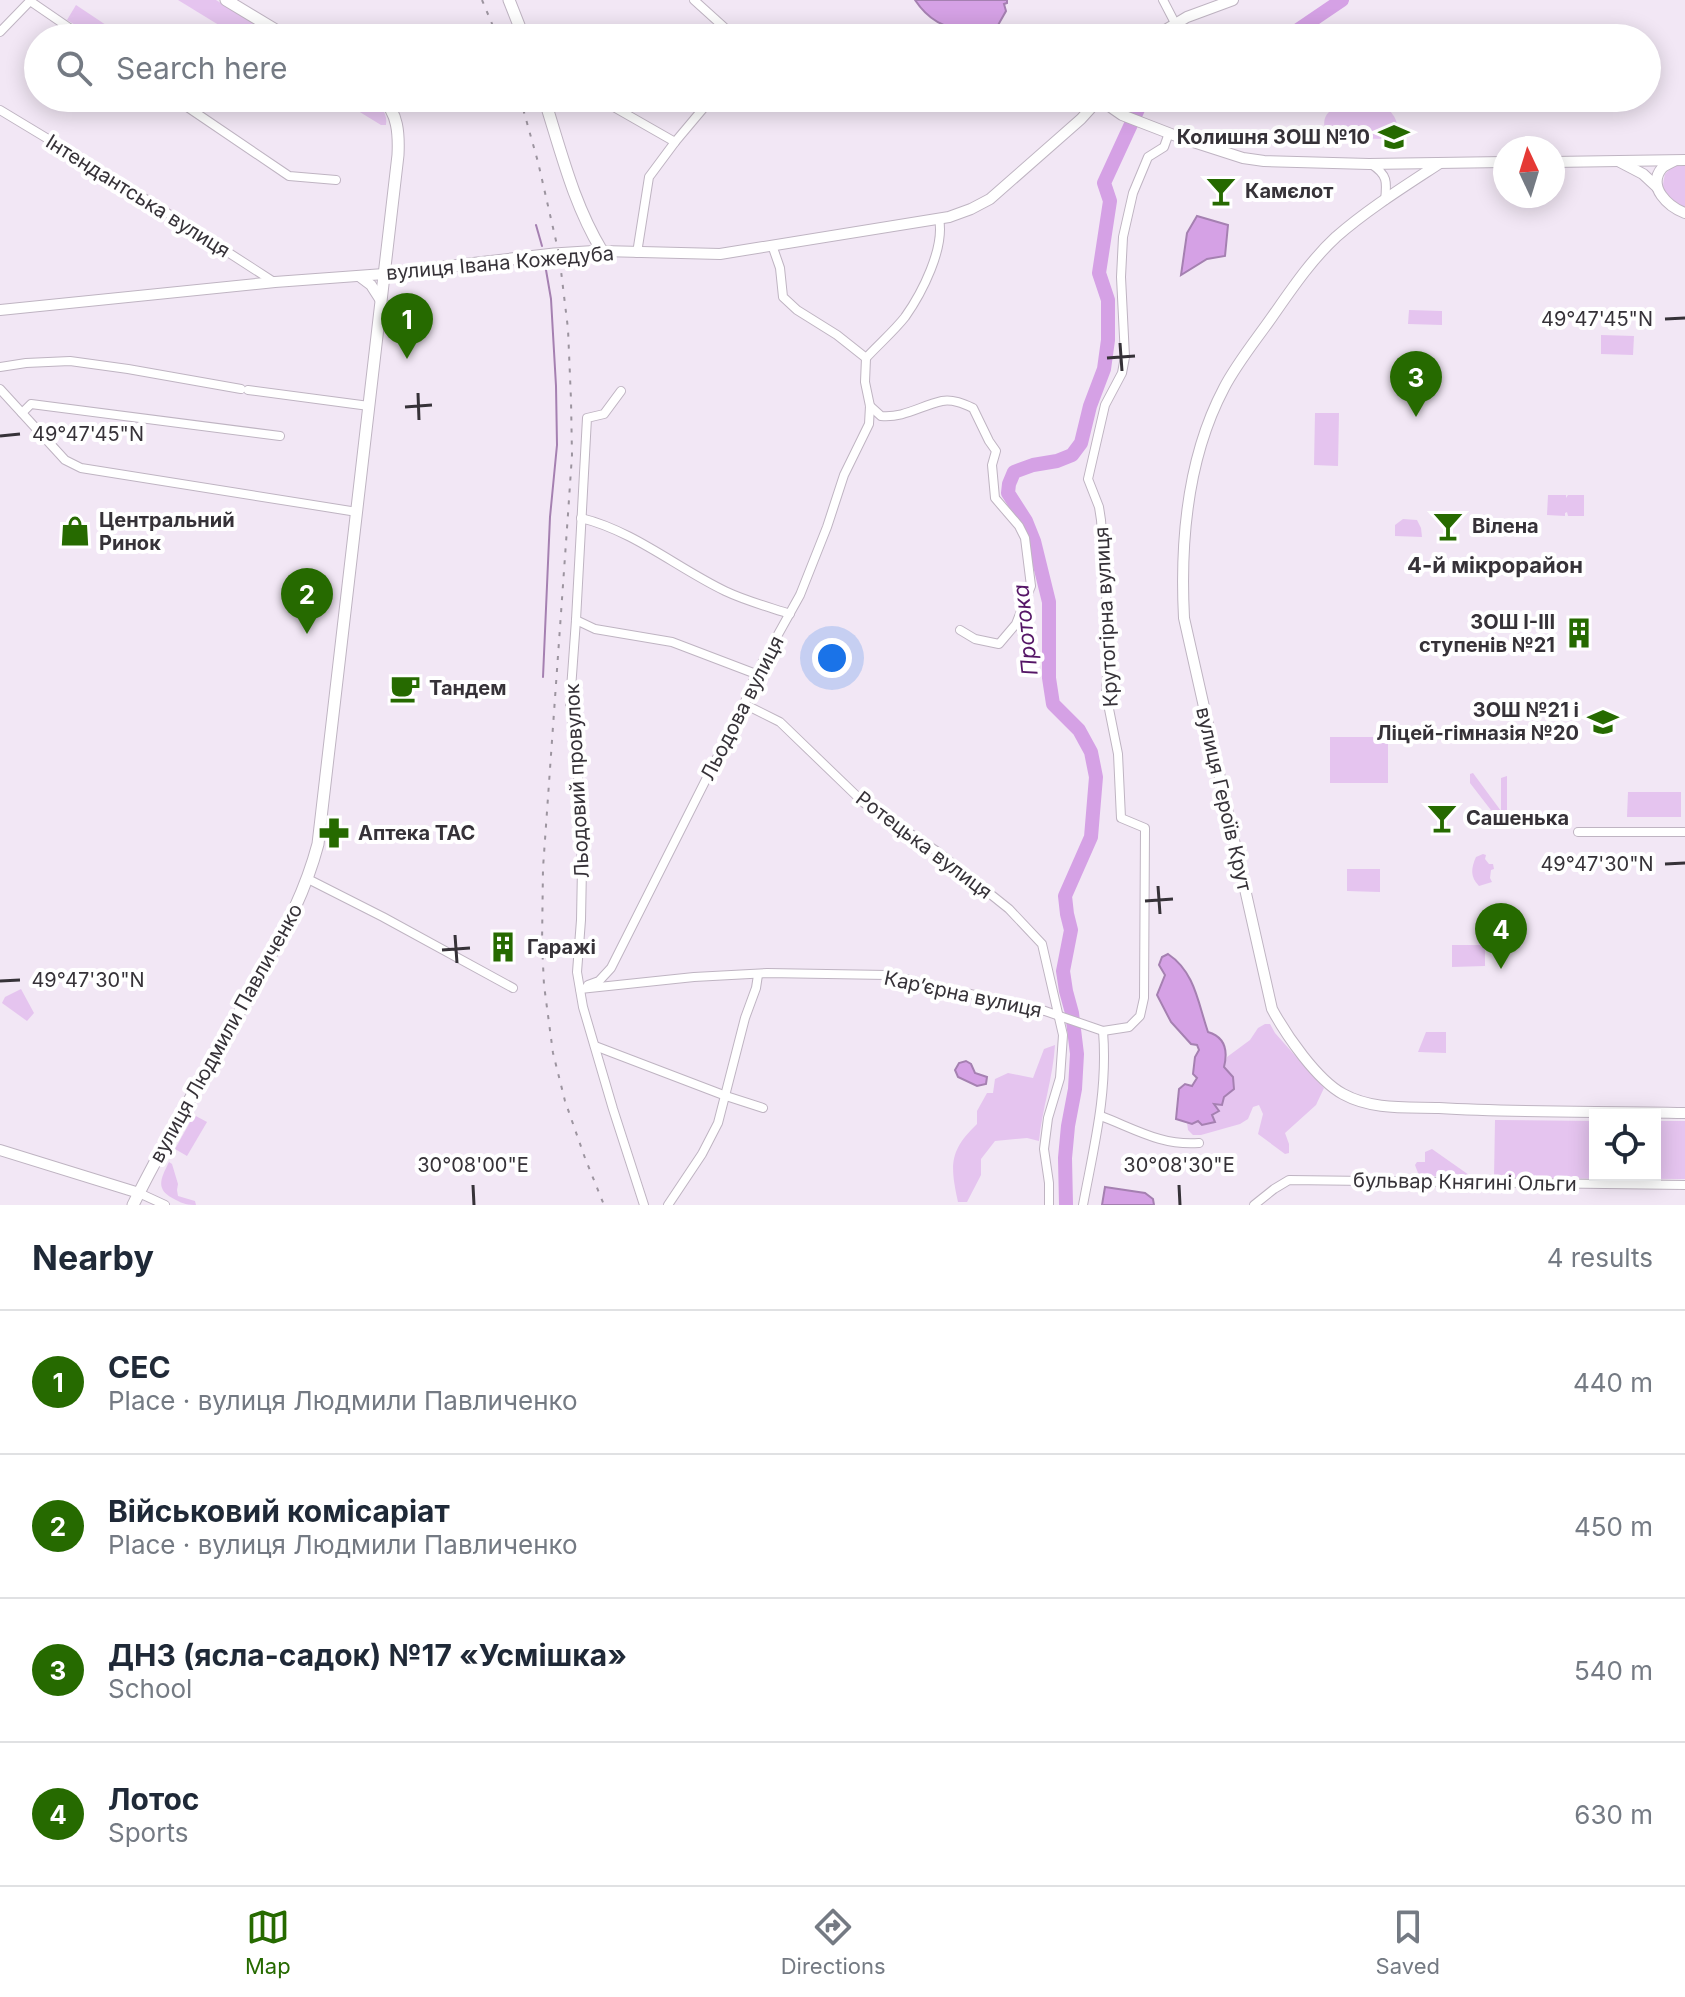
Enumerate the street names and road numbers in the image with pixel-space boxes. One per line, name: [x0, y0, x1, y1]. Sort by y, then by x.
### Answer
street label: Інтендантська вулиця: [42, 130, 234, 262]
street label: вулиця Івана Кожедуба: [385, 241, 615, 285]
street label: Крутогірна вулиця: [1089, 526, 1123, 708]
street label: Льодова вулиця: [695, 632, 789, 784]
street label: Льодовий провулок: [560, 683, 594, 879]
street label: вулиця Героїв Крут: [1191, 705, 1257, 894]
street label: Ротецька вулиця: [851, 786, 997, 904]
street label: вулиця Людмили Павличенко: [145, 899, 307, 1167]
street label: Карʼєрна вулиця: [882, 966, 1044, 1022]
street label: бульвар Княгині Ольги: [1353, 1168, 1577, 1196]

